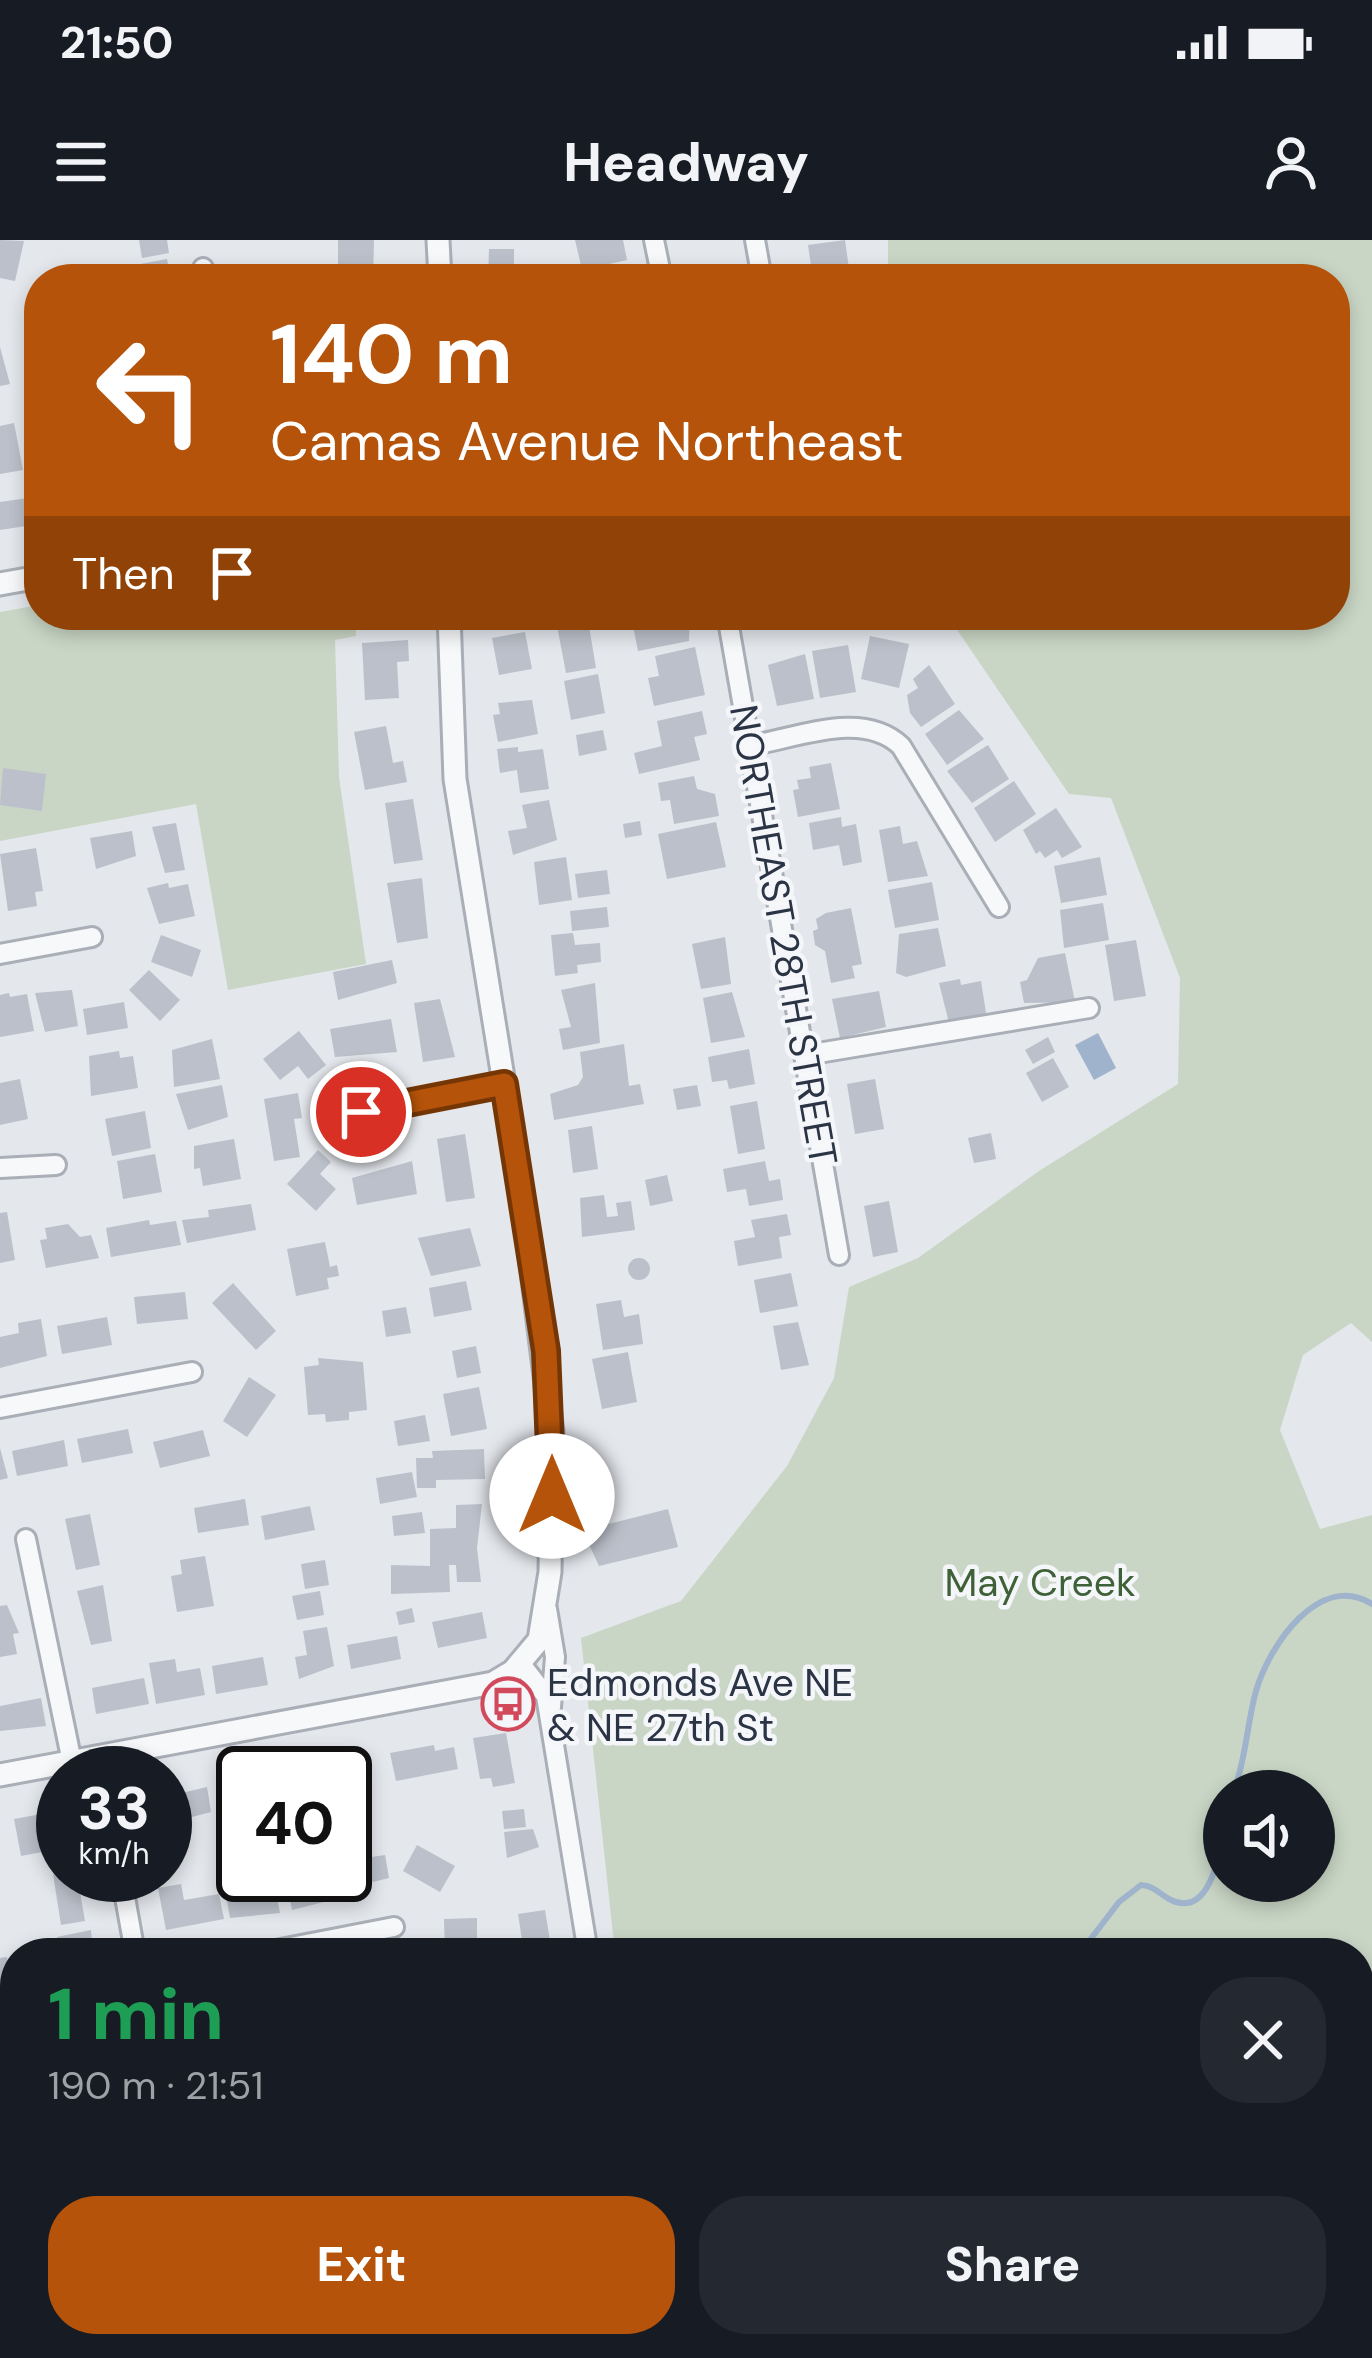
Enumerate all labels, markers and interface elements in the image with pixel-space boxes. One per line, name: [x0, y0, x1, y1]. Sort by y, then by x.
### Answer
text: 21:50: [60, 13, 173, 72]
text: Headway: [563, 127, 809, 198]
icon: menu: [48, 129, 114, 195]
icon: person: [1258, 129, 1324, 195]
text: 140 m: [270, 300, 513, 409]
icon: left: [72, 312, 228, 468]
text: Camas Avenue Northeast: [270, 406, 904, 477]
icon: arrive: [199, 540, 265, 606]
text: Then: [72, 544, 175, 603]
street label: NORTHEAST 28TH STREET: [718, 701, 849, 1169]
pin: [310, 1061, 412, 1163]
icon: arrive: [328, 1079, 394, 1145]
position arrow: [489, 1433, 615, 1559]
park label: May Creek: [944, 1557, 1136, 1608]
place label: Edmonds Ave NE & NE 27th St: [547, 1657, 853, 1753]
bus stop icon: Edmonds Ave NE & NE 27th St: [480, 1676, 536, 1732]
speed limit sign: 40: [216, 1746, 372, 1902]
text: 33: [78, 1769, 150, 1848]
map controls: [1203, 1770, 1335, 1902]
button: sound: [1203, 1770, 1335, 1902]
text: km/h: [79, 1834, 149, 1873]
text: 1 min: [48, 1968, 224, 2061]
button: close: [1200, 1977, 1326, 2103]
text: 190 m · 21:51: [48, 2060, 263, 2111]
button: Exit: [48, 2196, 675, 2334]
button: Share: [699, 2196, 1326, 2334]

